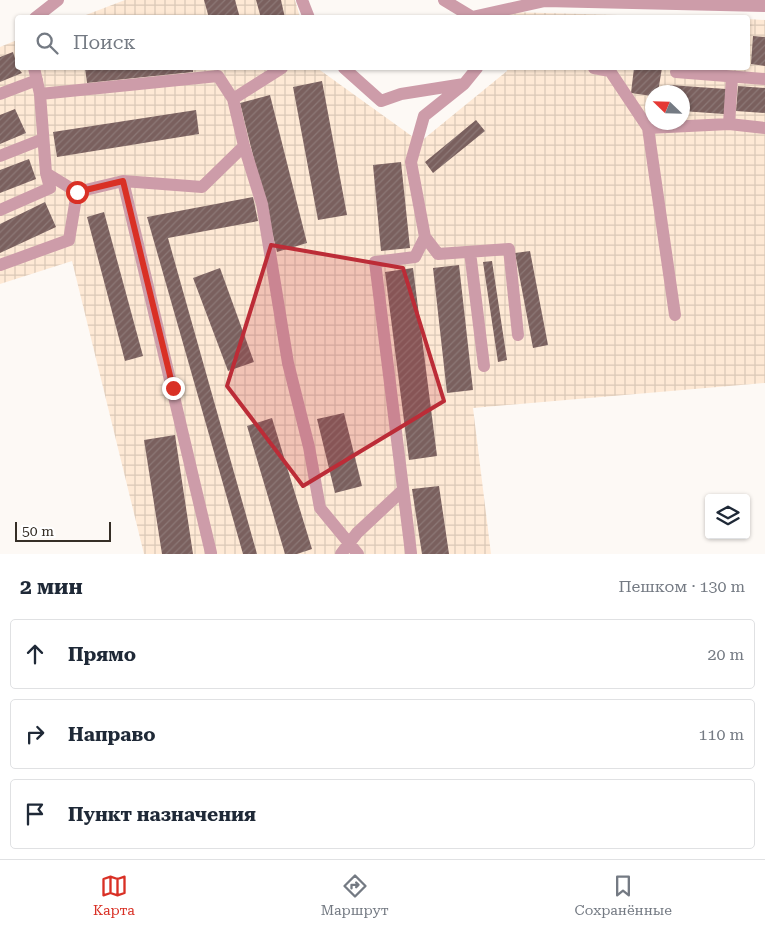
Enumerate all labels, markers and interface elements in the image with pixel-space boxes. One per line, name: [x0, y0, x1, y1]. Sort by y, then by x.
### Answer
search box: [15, 15, 750, 70]
icon: search: [33, 29, 61, 57]
text: Поиск: [73, 31, 136, 54]
north arrow: [645, 85, 690, 130]
route start: [66, 181, 89, 204]
route end: [162, 377, 185, 400]
map controls: [705, 494, 750, 539]
button: layers: [705, 494, 750, 539]
scale bar: [15, 519, 111, 542]
text: 50 m: [22, 523, 54, 539]
text: 2 мин: [20, 575, 83, 599]
text: Пешком · 130 m: [618, 577, 745, 596]
icon: ahead: [21, 640, 49, 668]
text: Прямо: [68, 643, 136, 666]
text: 20 m: [707, 645, 744, 664]
icon: right: [21, 720, 49, 748]
text: Направо: [68, 723, 155, 746]
text: 110 m: [698, 725, 744, 744]
icon: arrive: [21, 800, 49, 828]
text: Пункт назначения: [68, 803, 256, 826]
tab: Карта: [93, 872, 135, 918]
tab: Маршрут: [321, 872, 389, 918]
tab: Сохранённые: [575, 872, 672, 918]

